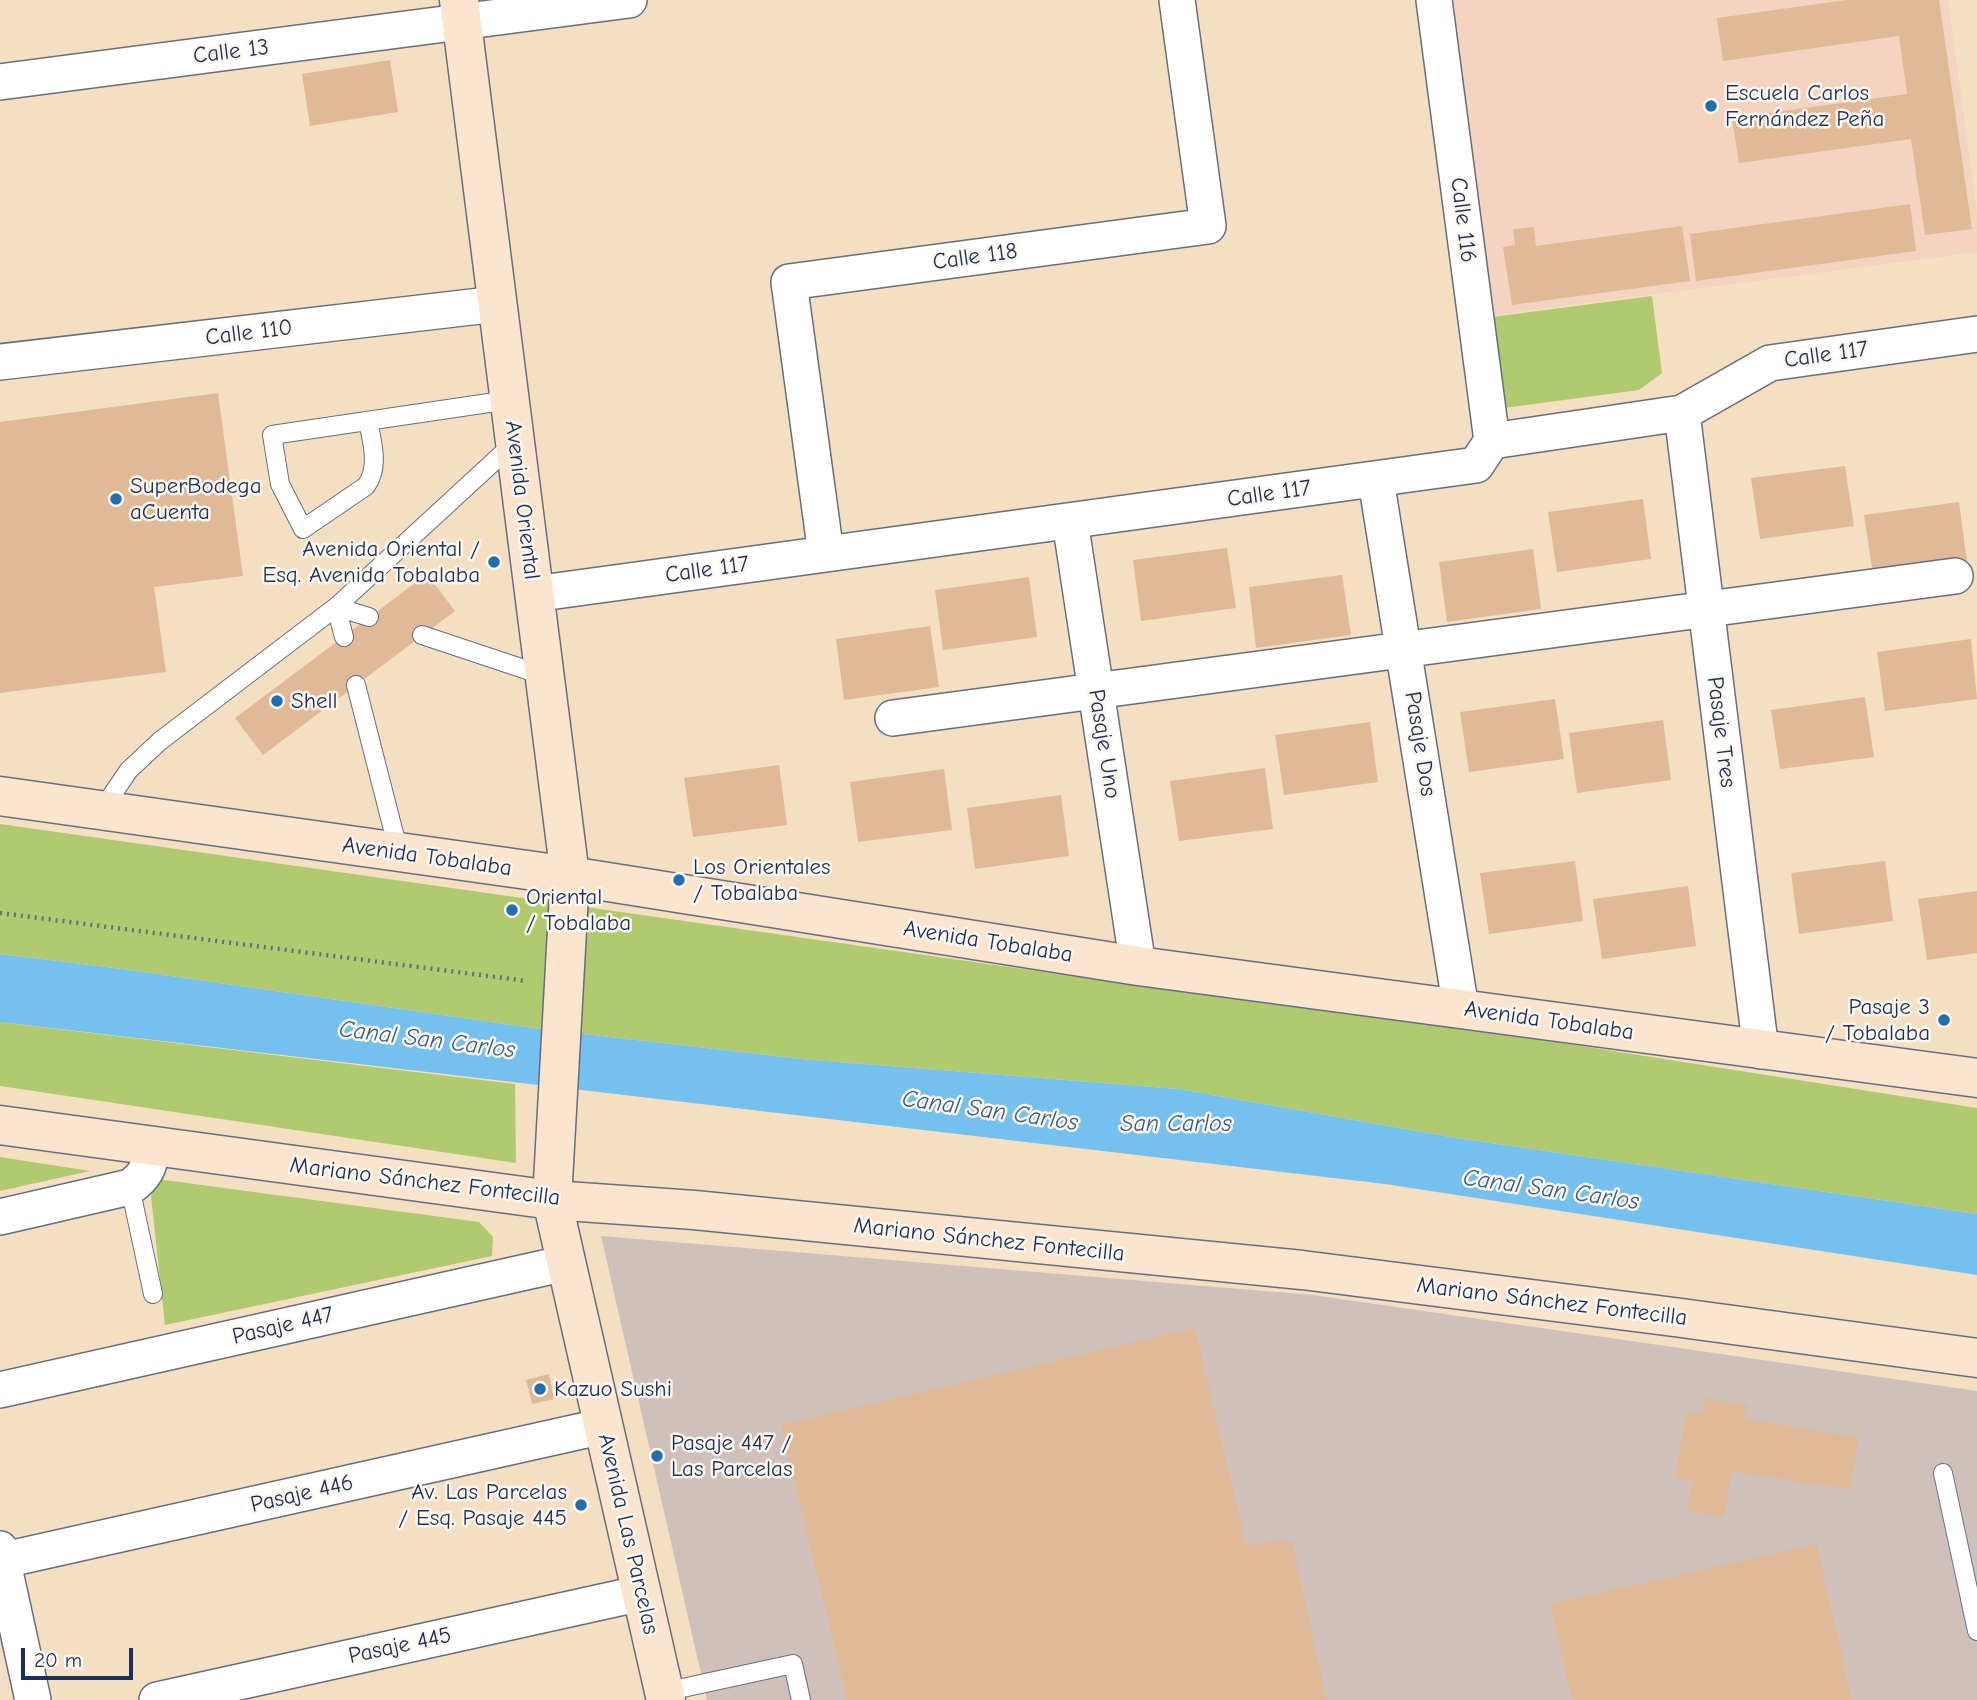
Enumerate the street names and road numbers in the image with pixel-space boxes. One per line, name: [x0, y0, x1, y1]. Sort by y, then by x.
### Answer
street label: Calle 13: [192, 34, 270, 70]
street label: Calle 116: [1444, 176, 1482, 264]
street label: Calle 118: [931, 237, 1019, 277]
street label: Calle 110: [204, 314, 294, 352]
street label: Calle 117: [1782, 335, 1870, 375]
street label: Avenida Oriental: [499, 419, 545, 581]
street label: Calle 117: [1225, 474, 1313, 514]
street label: Calle 117: [663, 550, 751, 590]
street label: Pasaje Tres: [1701, 675, 1741, 789]
street label: Pasaje Uno: [1082, 687, 1126, 801]
street label: Pasaje Dos: [1398, 690, 1442, 798]
street label: Avenida Tobalaba: [340, 831, 514, 883]
street label: Avenida Tobalaba: [901, 915, 1075, 969]
street label: Avenida Tobalaba: [1462, 995, 1636, 1047]
street label: Mariano Sánchez Fontecilla: [288, 1152, 562, 1212]
street label: Mariano Sánchez Fontecilla: [852, 1212, 1126, 1268]
street label: Mariano Sánchez Fontecilla: [1415, 1272, 1689, 1332]
street label: Pasaje 447: [230, 1301, 336, 1351]
street label: Avenida Las Parcelas: [591, 1431, 665, 1637]
street label: Pasaje 446: [248, 1469, 356, 1519]
street label: Pasaje 445: [346, 1622, 454, 1670]

